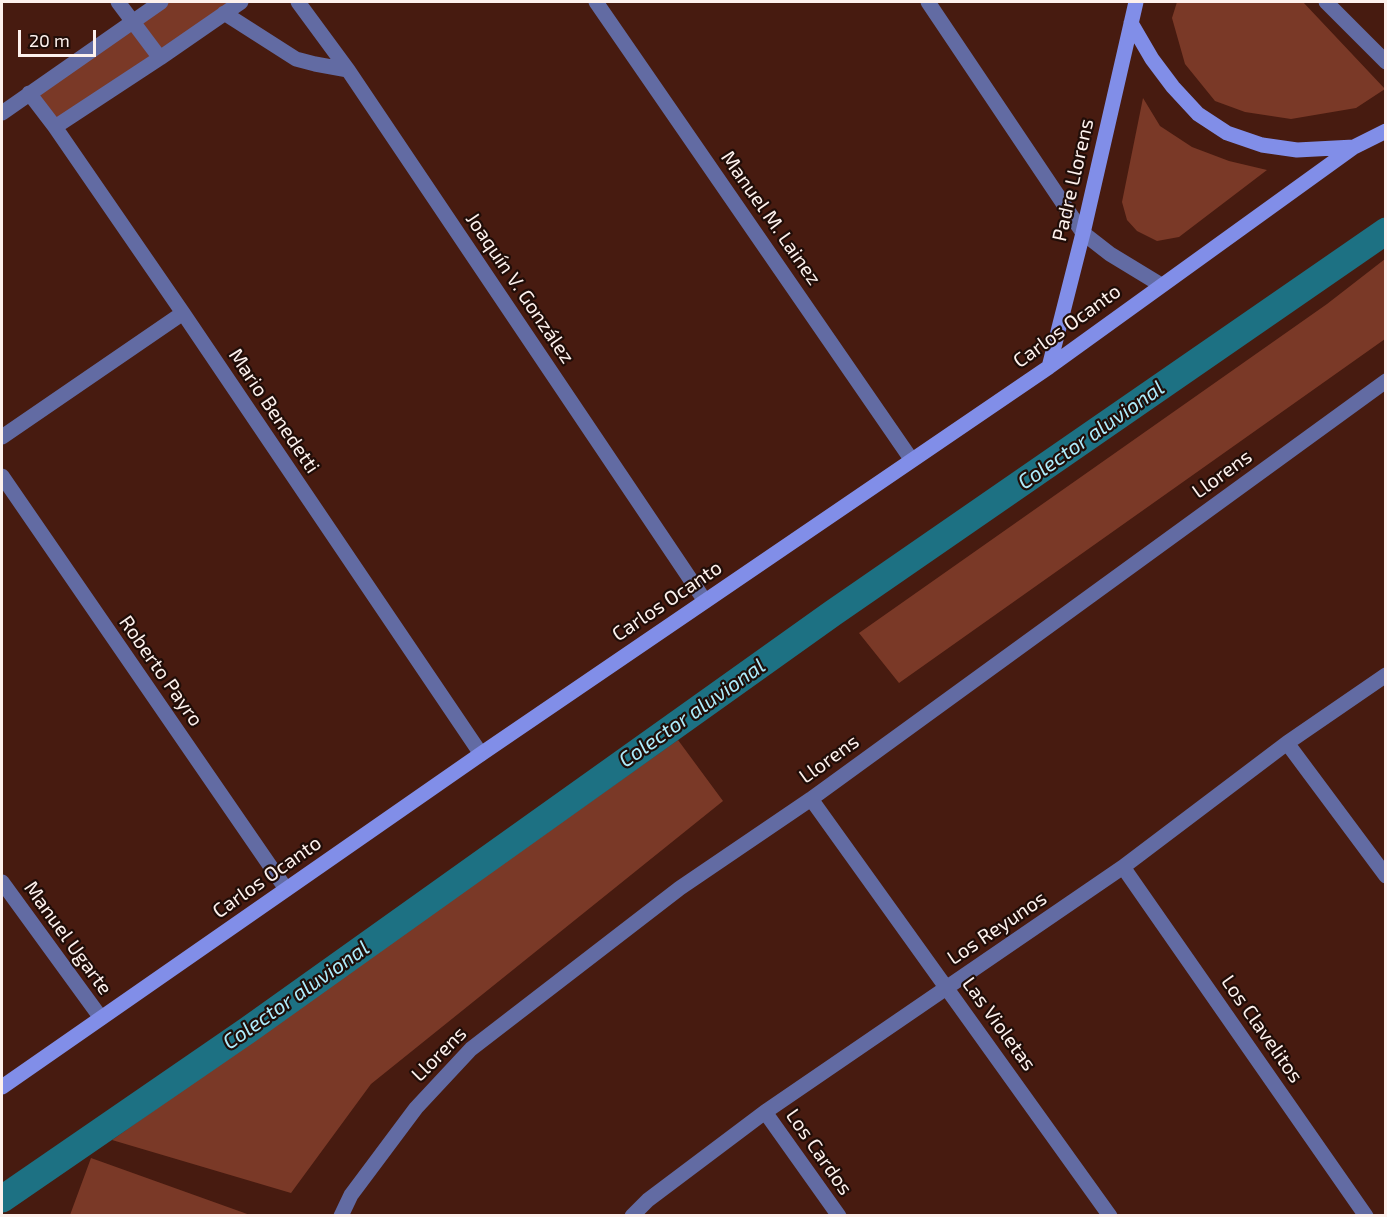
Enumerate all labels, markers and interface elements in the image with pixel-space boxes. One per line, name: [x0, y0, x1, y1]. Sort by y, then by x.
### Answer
scale bar: [21, 18, 99, 56]
text: 20 m: [29, 29, 70, 51]
street label: Padre Llorens: [1047, 116, 1099, 244]
street label: Manuel M. Lainez: [716, 146, 826, 290]
street label: Joaquín V. González: [461, 208, 579, 368]
street label: Carlos Ocanto: [1009, 279, 1125, 373]
street label: Mario Benedetti: [223, 344, 325, 478]
water label: Colector aluvional: [1013, 375, 1169, 495]
street label: Llorens: [1187, 444, 1257, 504]
street label: Carlos Ocanto: [608, 556, 726, 646]
street label: Roberto Payro: [114, 611, 208, 731]
water label: Colector aluvional: [614, 653, 770, 773]
street label: Llorens: [794, 729, 864, 789]
street label: Carlos Ocanto: [208, 831, 326, 923]
street label: Manuel Ugarte: [19, 877, 117, 999]
street label: Los Reyunos: [943, 886, 1051, 970]
water label: Colector aluvional: [218, 935, 374, 1055]
street label: Los Clavelitos: [1216, 971, 1308, 1087]
street label: Las Violetas: [957, 973, 1041, 1075]
street label: Llorens: [407, 1022, 471, 1086]
street label: Los Cardos: [781, 1104, 857, 1200]

